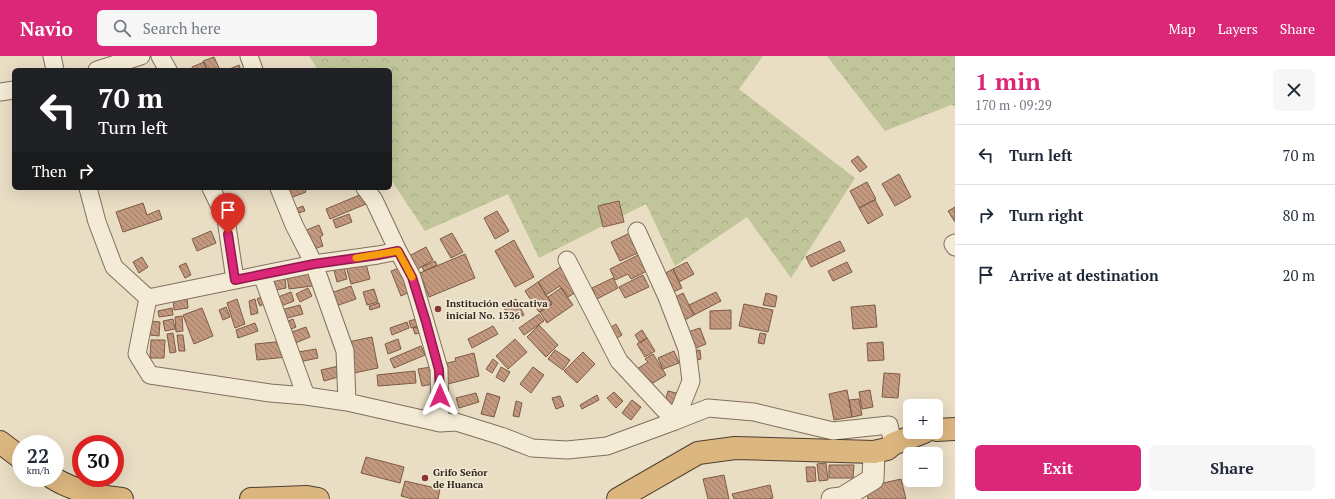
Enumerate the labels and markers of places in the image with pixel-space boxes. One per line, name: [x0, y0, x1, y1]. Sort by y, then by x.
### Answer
pin: [211, 193, 245, 234]
place label: Institución educativa inicial No. 1326: [446, 297, 548, 322]
marker: Institución educativa inicial No. 1326: [433, 304, 443, 314]
place label: Grifo Señor de Huanca: [433, 466, 488, 491]
marker: Grifo Señor de Huanca: [420, 473, 430, 483]

